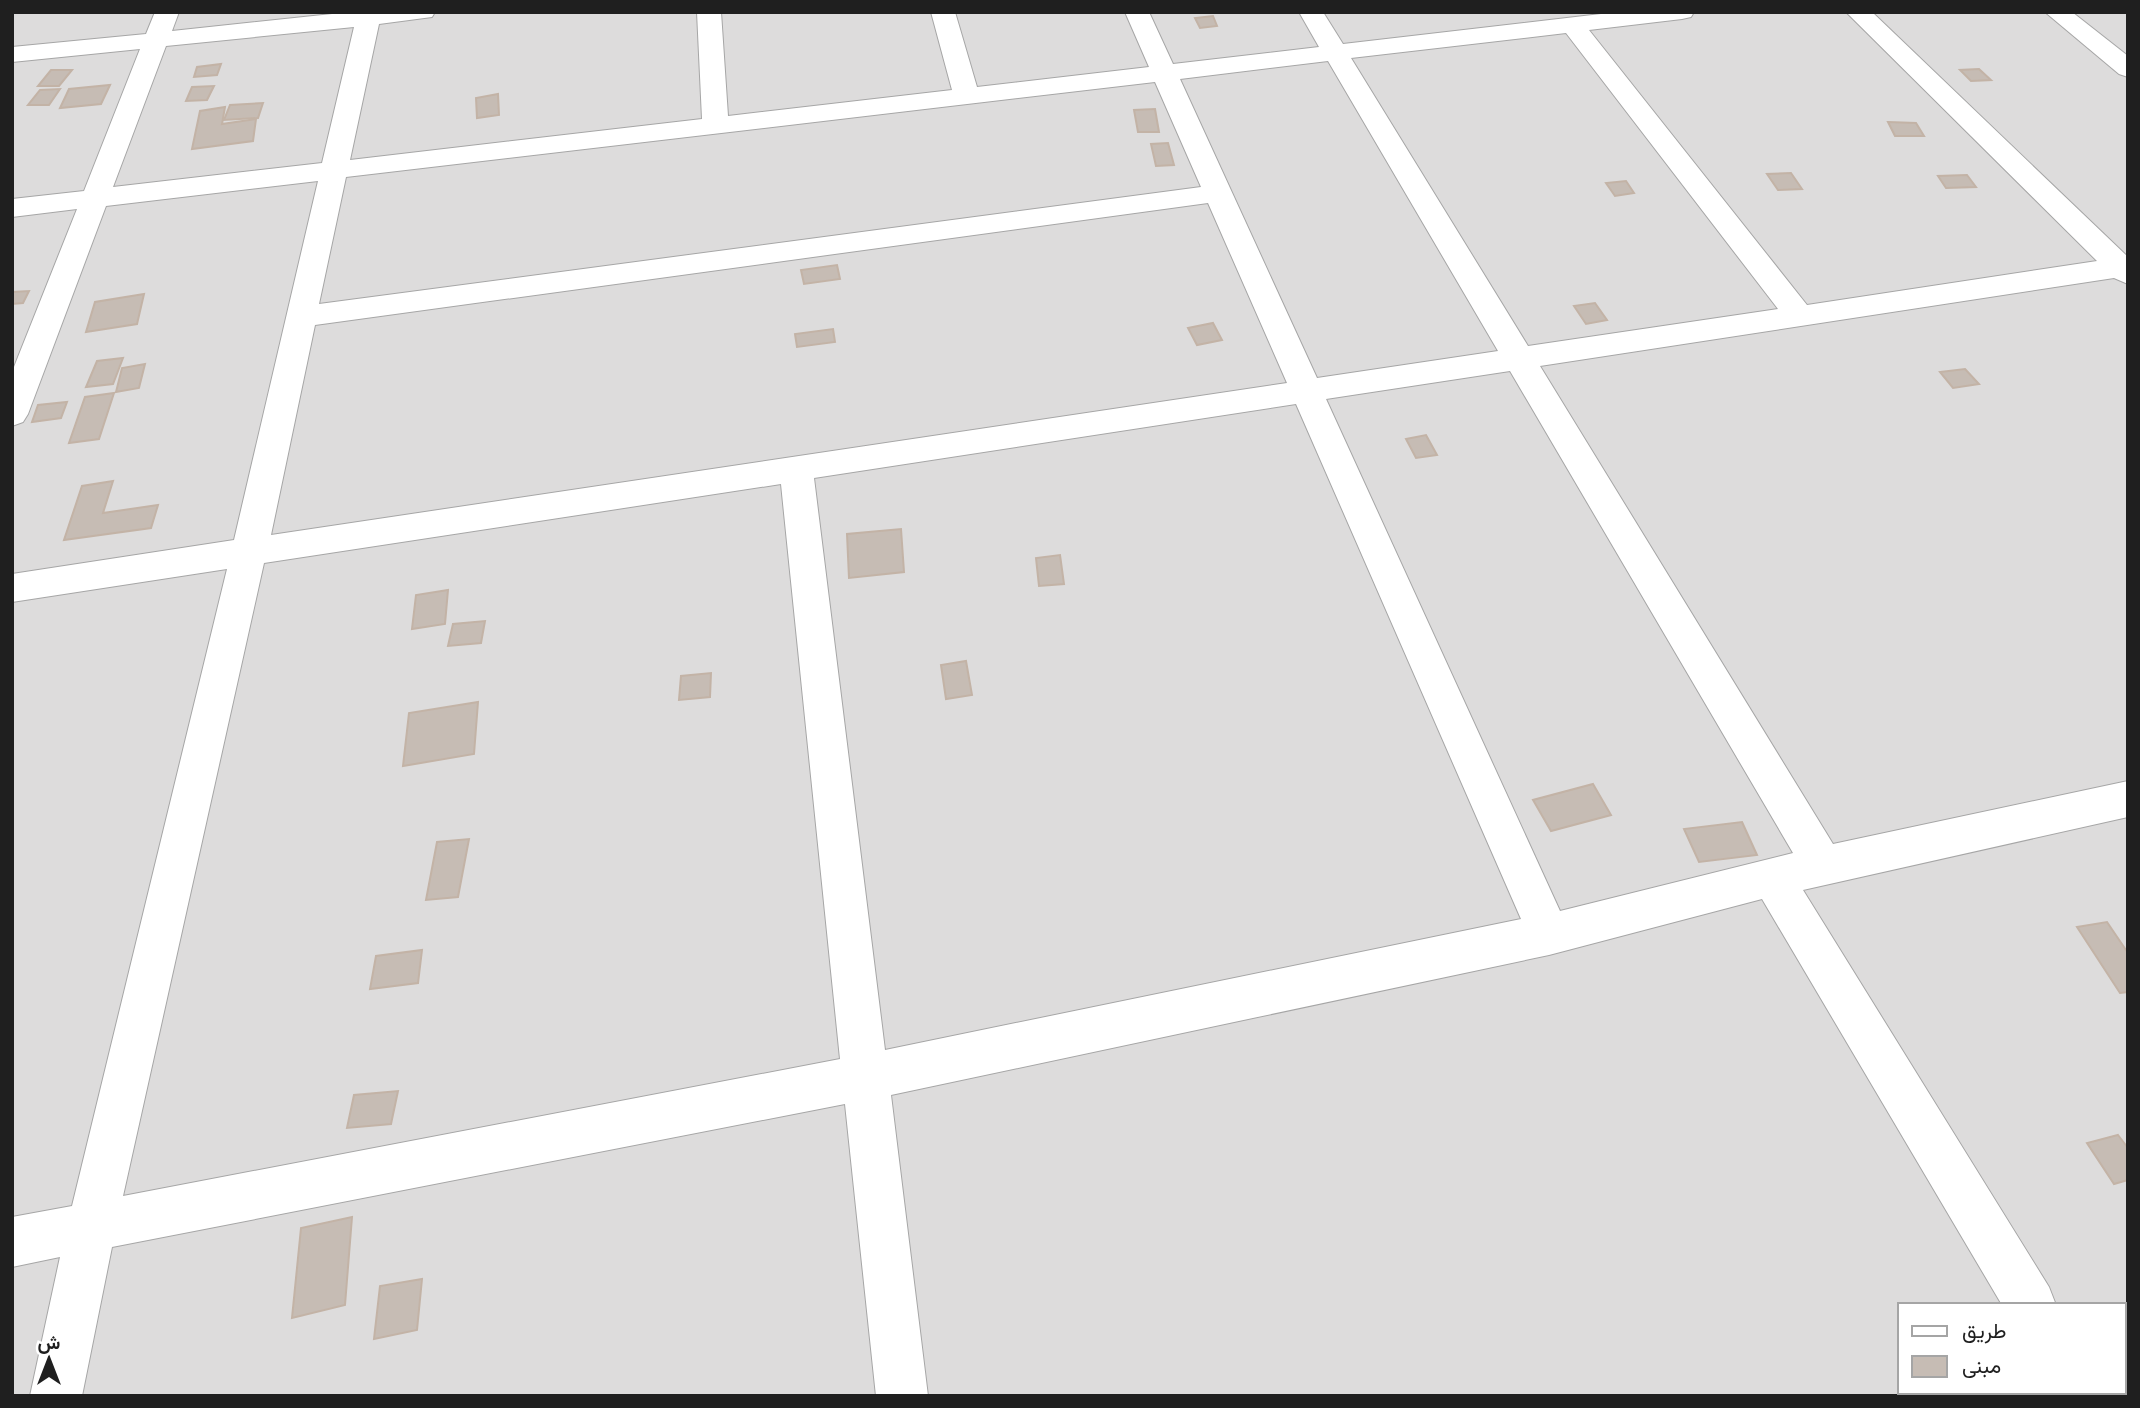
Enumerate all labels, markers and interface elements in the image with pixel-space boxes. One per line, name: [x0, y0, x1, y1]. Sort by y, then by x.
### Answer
legend: [1898, 1303, 2126, 1394]
text: طريق: [1962, 1318, 2007, 1344]
north arrow: [14, 1324, 84, 1394]
text: ش: [38, 1331, 61, 1354]
text: مبنى: [1962, 1353, 2001, 1378]

